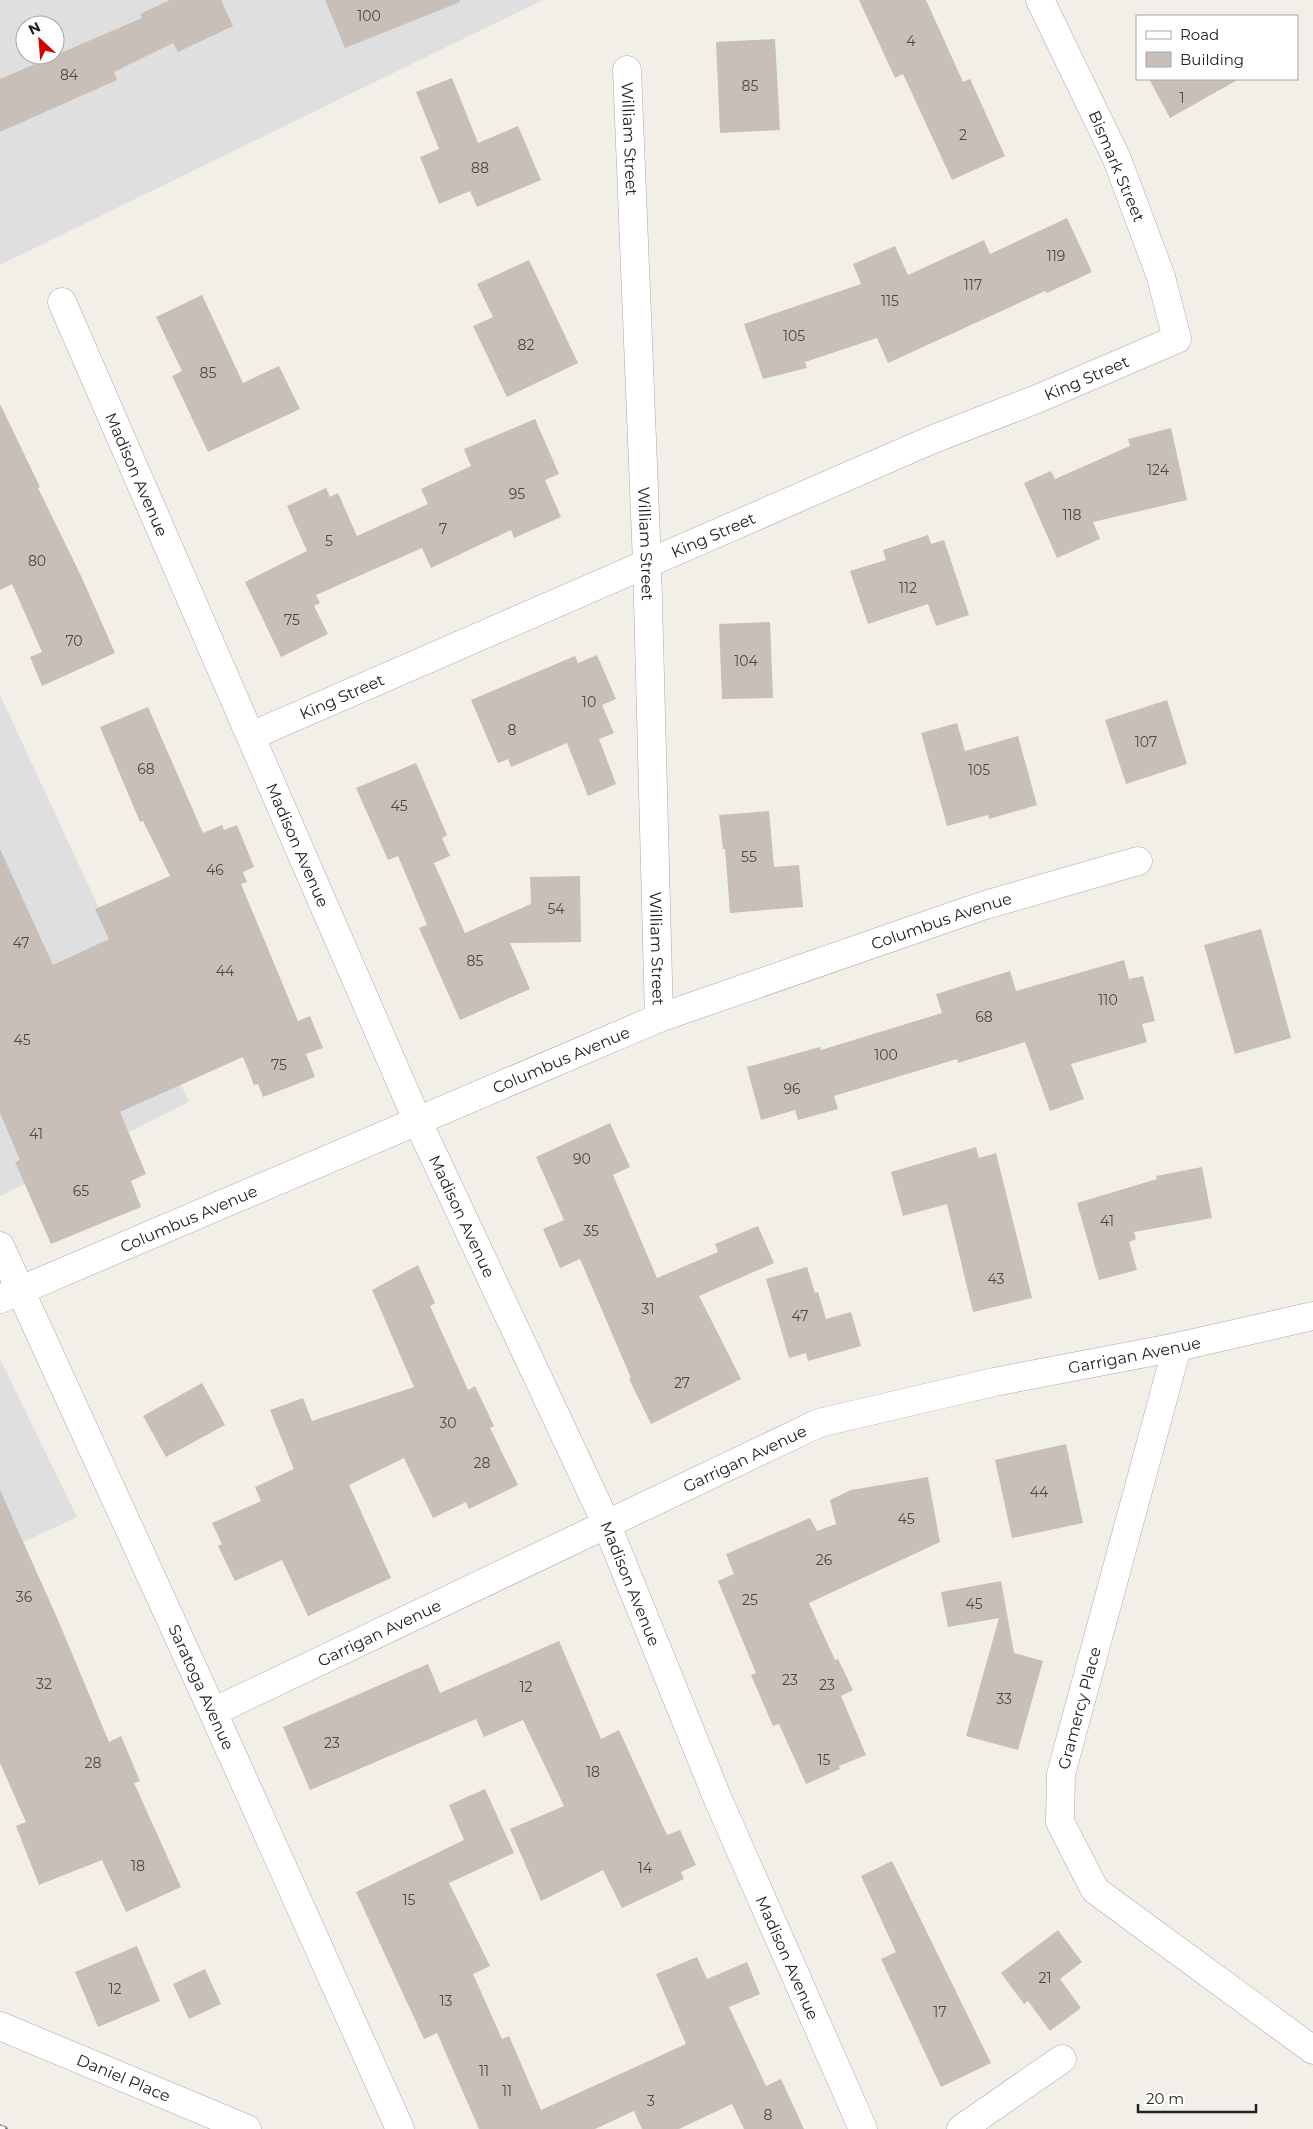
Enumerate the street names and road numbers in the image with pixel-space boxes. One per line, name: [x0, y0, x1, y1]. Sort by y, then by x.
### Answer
street label: William Street: [617, 82, 641, 197]
street label: Bismark Street: [1085, 108, 1149, 225]
street label: King Street: [1041, 352, 1132, 405]
street label: Madison Avenue: [101, 410, 172, 540]
street label: William Street: [634, 486, 657, 601]
street label: King Street: [668, 508, 759, 562]
street label: King Street: [297, 670, 388, 724]
street label: Madison Avenue: [262, 780, 333, 910]
street label: Columbus Avenue: [869, 889, 1014, 954]
street label: William Street: [646, 891, 668, 1006]
street label: Columbus Avenue: [490, 1023, 633, 1098]
street label: Madison Avenue: [425, 1152, 499, 1281]
street label: Columbus Avenue: [117, 1181, 260, 1257]
street label: Garrigan Avenue: [1067, 1333, 1202, 1378]
street label: Garrigan Avenue: [680, 1421, 810, 1496]
street label: Madison Avenue: [596, 1518, 664, 1649]
street label: Garrigan Avenue: [314, 1596, 444, 1671]
street label: Saratoga Avenue: [164, 1622, 238, 1753]
street label: Gramercy Place: [1054, 1645, 1105, 1771]
street label: Madison Avenue: [752, 1893, 823, 2023]
street label: Daniel Place: [74, 2050, 173, 2106]

